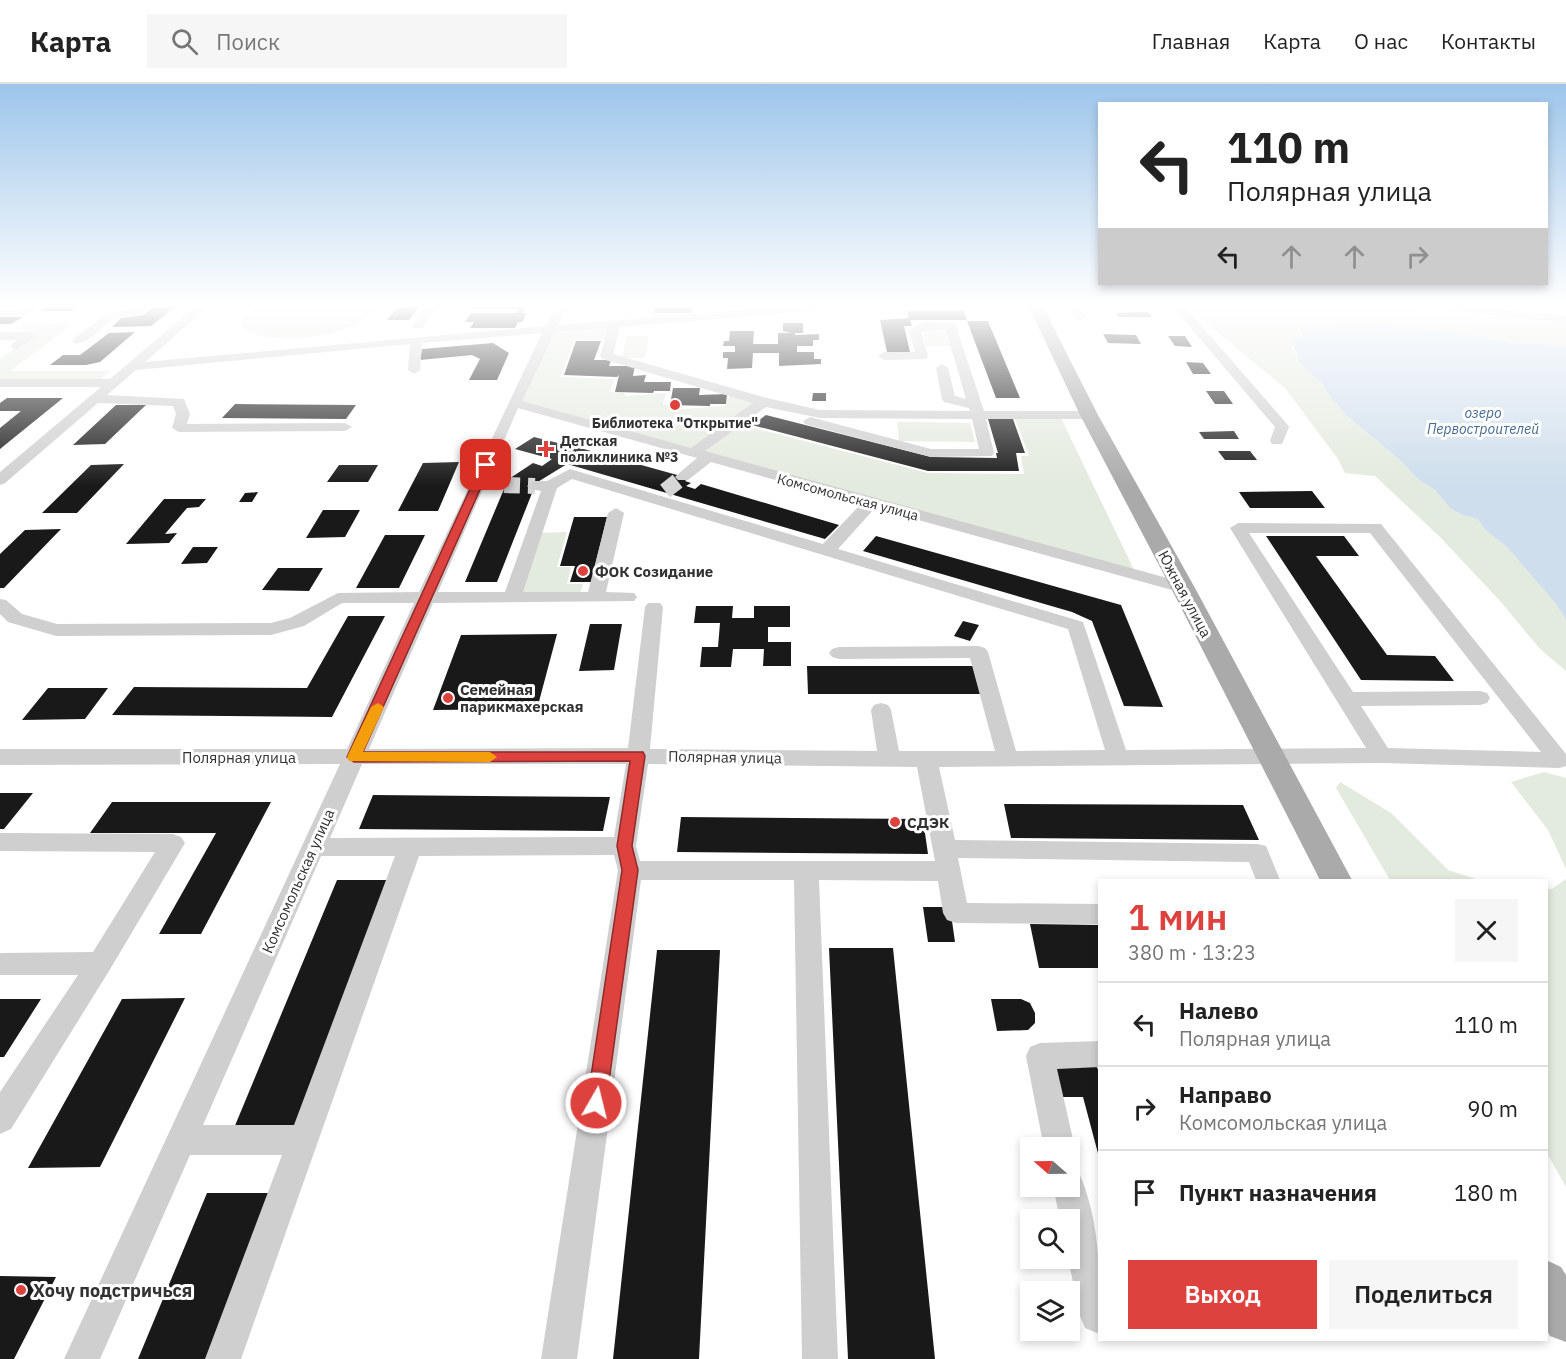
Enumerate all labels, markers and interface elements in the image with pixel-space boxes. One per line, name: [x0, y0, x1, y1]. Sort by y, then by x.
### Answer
search box: [147, 14, 567, 68]
text: Карта: [30, 23, 111, 60]
icon: search: [168, 25, 201, 58]
text: Поиск: [216, 27, 280, 56]
text: Главная: [1152, 27, 1230, 55]
text: Карта: [1263, 27, 1321, 55]
text: О нас: [1354, 27, 1408, 55]
text: Контакты: [1441, 27, 1536, 55]
text: 110 m: [1227, 120, 1350, 175]
icon: left: [1128, 126, 1206, 204]
text: Полярная улица: [1227, 173, 1432, 208]
icon: left: [1212, 240, 1245, 273]
icon: ahead: [1275, 240, 1308, 273]
icon: ahead: [1338, 240, 1371, 273]
icon: right: [1401, 240, 1434, 273]
marker: Библиотека "Открытие": [668, 398, 682, 412]
water label: озеро Первостроителей: [1427, 404, 1539, 438]
place label: Библиотека "Открытие": [592, 414, 758, 432]
place label: Детская поликлиника №3: [560, 432, 678, 466]
pin: [460, 439, 511, 490]
marker: Детская поликлиника №3: [537, 440, 555, 458]
icon: arrive: [469, 448, 502, 481]
street label: Комсомольская улица: [775, 469, 921, 525]
street label: Южная улица: [1154, 547, 1216, 641]
place label: ФОК Созидание: [595, 562, 713, 581]
marker: ФОК Созидание: [576, 564, 590, 578]
place label: Семейная парикмахерская: [460, 680, 584, 716]
marker: Семейная парикмахерская: [441, 691, 455, 705]
street label: Полярная улица: [668, 747, 782, 767]
street label: Полярная улица: [182, 748, 296, 767]
street label: Комсомольская улица: [258, 806, 338, 956]
place label: СДЭК: [907, 813, 949, 832]
marker: СДЭК: [888, 815, 902, 829]
text: 1 мин: [1128, 893, 1227, 940]
button: close: [1455, 899, 1518, 962]
text: 380 m · 13:23: [1128, 939, 1256, 966]
text: Налево: [1179, 996, 1258, 1025]
icon: left: [1128, 1008, 1161, 1041]
text: 110 m: [1454, 1010, 1518, 1039]
text: Полярная улица: [1179, 1025, 1331, 1052]
position arrow: [564, 1071, 628, 1135]
text: Направо: [1179, 1080, 1272, 1109]
icon: right: [1128, 1092, 1161, 1125]
text: 90 m: [1467, 1094, 1518, 1123]
text: Комсомольская улица: [1179, 1109, 1387, 1136]
north arrow: [1020, 1137, 1080, 1197]
map controls: [1020, 1137, 1080, 1341]
icon: arrive: [1128, 1176, 1161, 1209]
text: Пункт назначения: [1179, 1178, 1377, 1207]
text: 180 m: [1454, 1178, 1518, 1207]
button: search: [1020, 1209, 1080, 1269]
button: Выход: [1128, 1260, 1317, 1329]
button: Поделиться: [1329, 1260, 1518, 1329]
place label: Хочу подстричься: [33, 1279, 192, 1302]
button: layers: [1020, 1281, 1080, 1341]
marker: Хочу подстричься: [14, 1283, 28, 1297]

